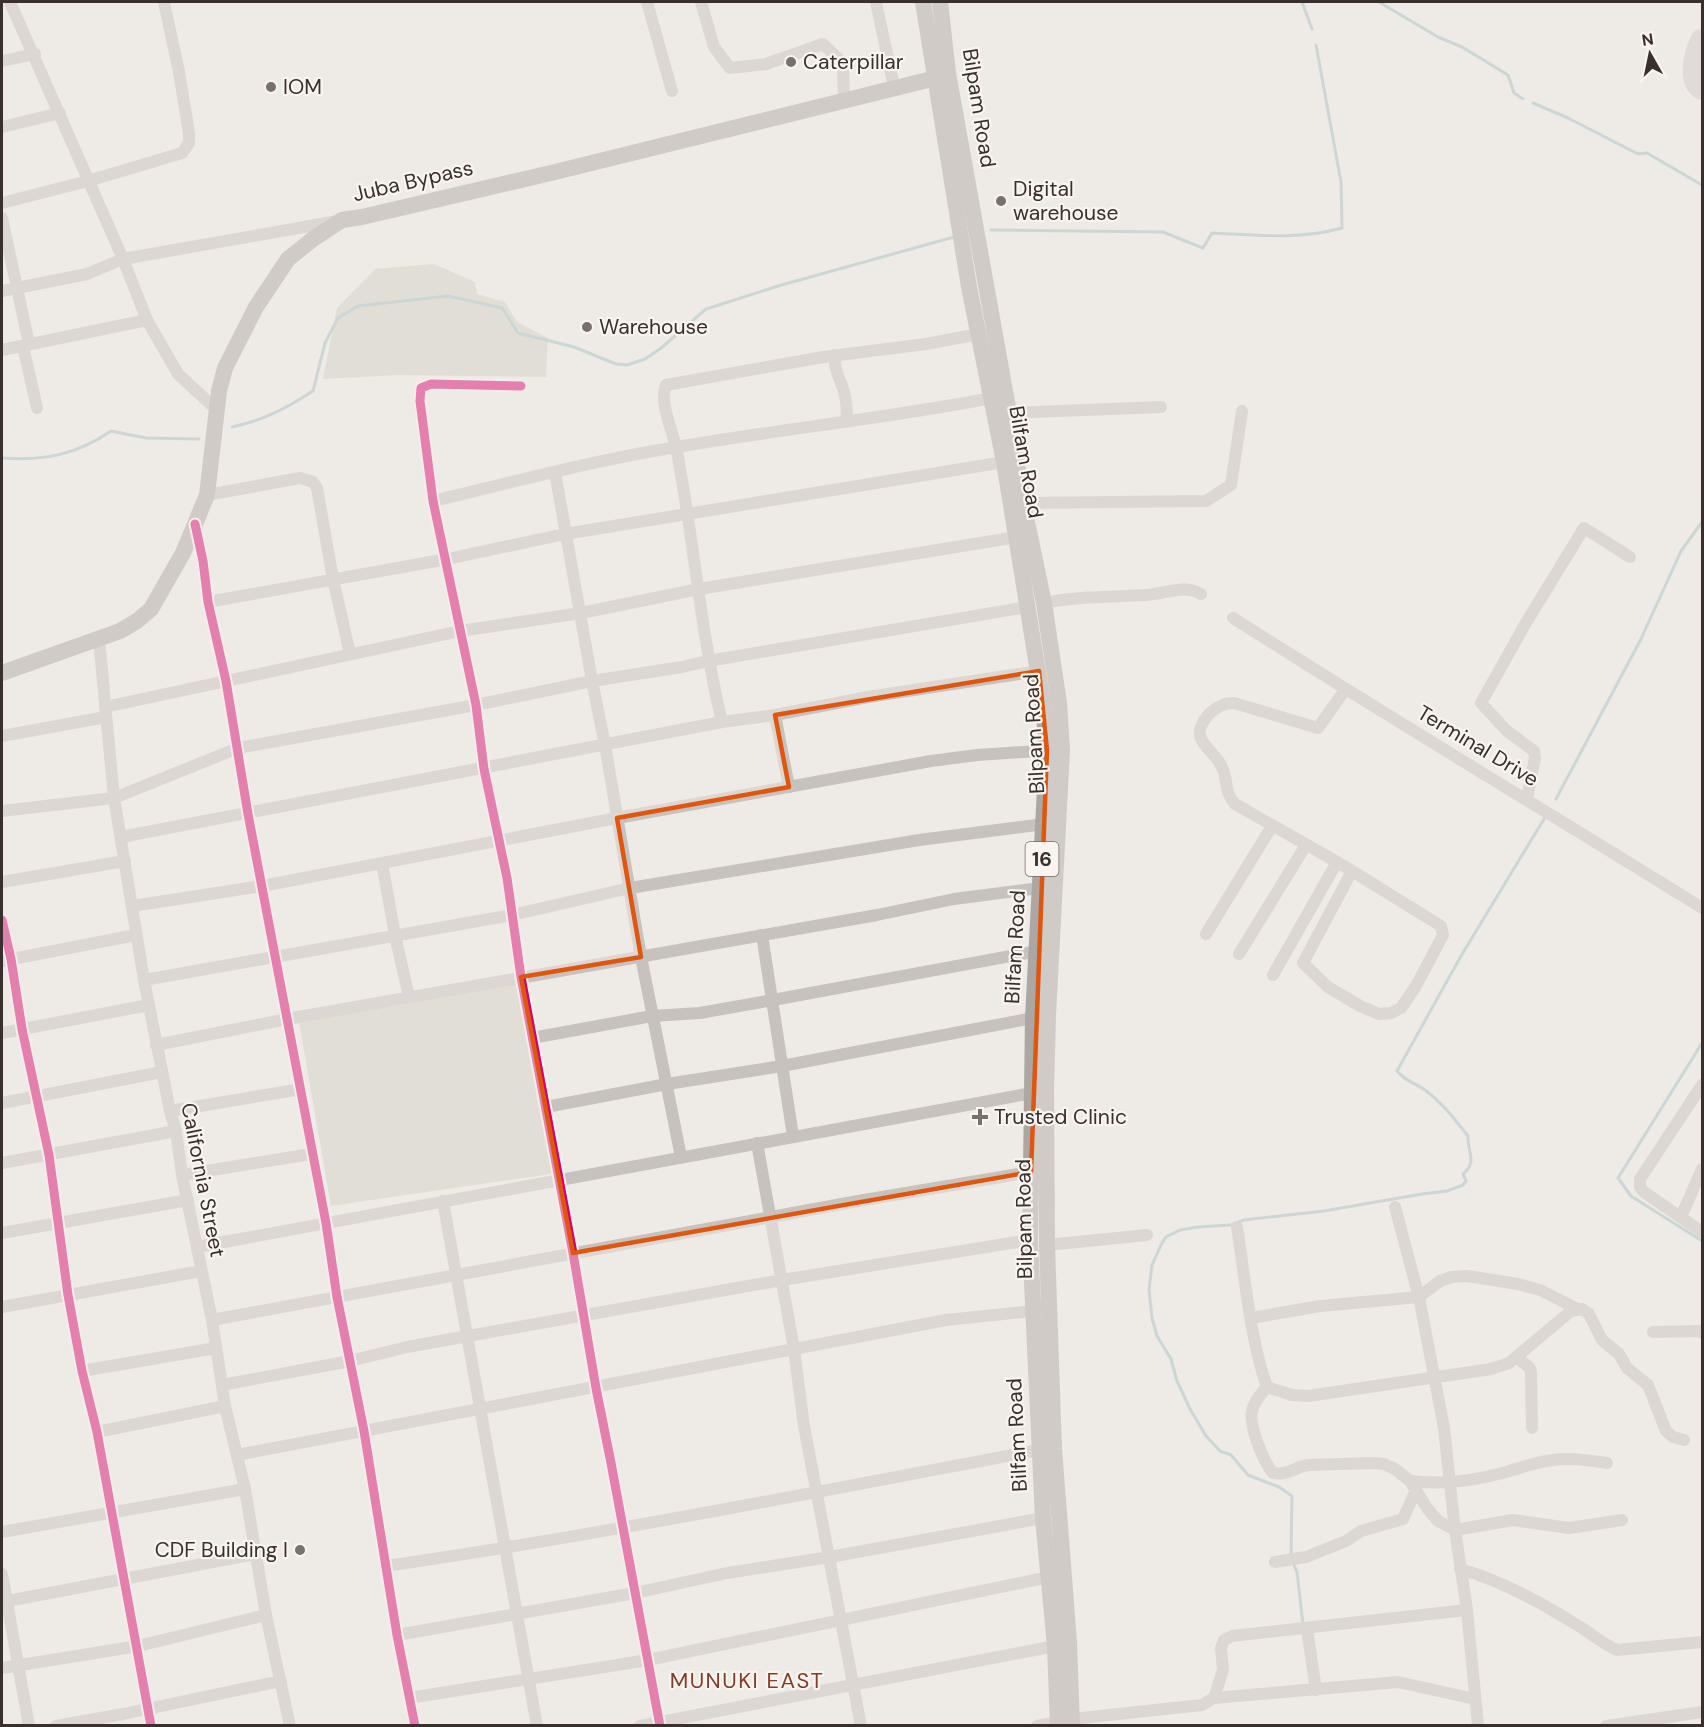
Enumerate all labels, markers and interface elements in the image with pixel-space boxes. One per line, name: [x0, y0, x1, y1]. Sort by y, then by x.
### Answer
north arrow: [1620, 24, 1680, 84]
text: N: [1640, 28, 1655, 51]
street label: Bilpam Road: [956, 46, 1002, 170]
place label: Caterpillar: [803, 48, 904, 76]
marker: Caterpillar: [784, 55, 798, 69]
place label: IOM: [283, 73, 322, 101]
marker: IOM: [264, 80, 278, 94]
street label: Juba Bypass: [350, 154, 476, 208]
place label: Digital warehouse: [1013, 175, 1118, 227]
marker: Digital warehouse: [994, 194, 1008, 208]
place label: Warehouse: [599, 313, 708, 341]
marker: Warehouse: [580, 320, 594, 334]
street label: Bilfam Road: [1002, 404, 1050, 520]
street label: Bilpam Road: [1017, 673, 1051, 795]
street label: Terminal Drive: [1412, 699, 1544, 793]
road number: 16: [1026, 842, 1058, 876]
street label: Bilfam Road: [998, 889, 1032, 1005]
street label: California Street: [174, 1100, 232, 1260]
place label: Trusted Clinic: [994, 1103, 1127, 1131]
marker: Trusted Clinic: [971, 1108, 989, 1126]
street label: Bilpam Road: [1009, 1159, 1039, 1279]
street label: Bilfam Road: [1000, 1377, 1034, 1493]
place label: CDF Building I: [155, 1536, 288, 1564]
marker: CDF Building I: [293, 1543, 307, 1557]
district label: MUNUKI EAST: [670, 1666, 824, 1695]

